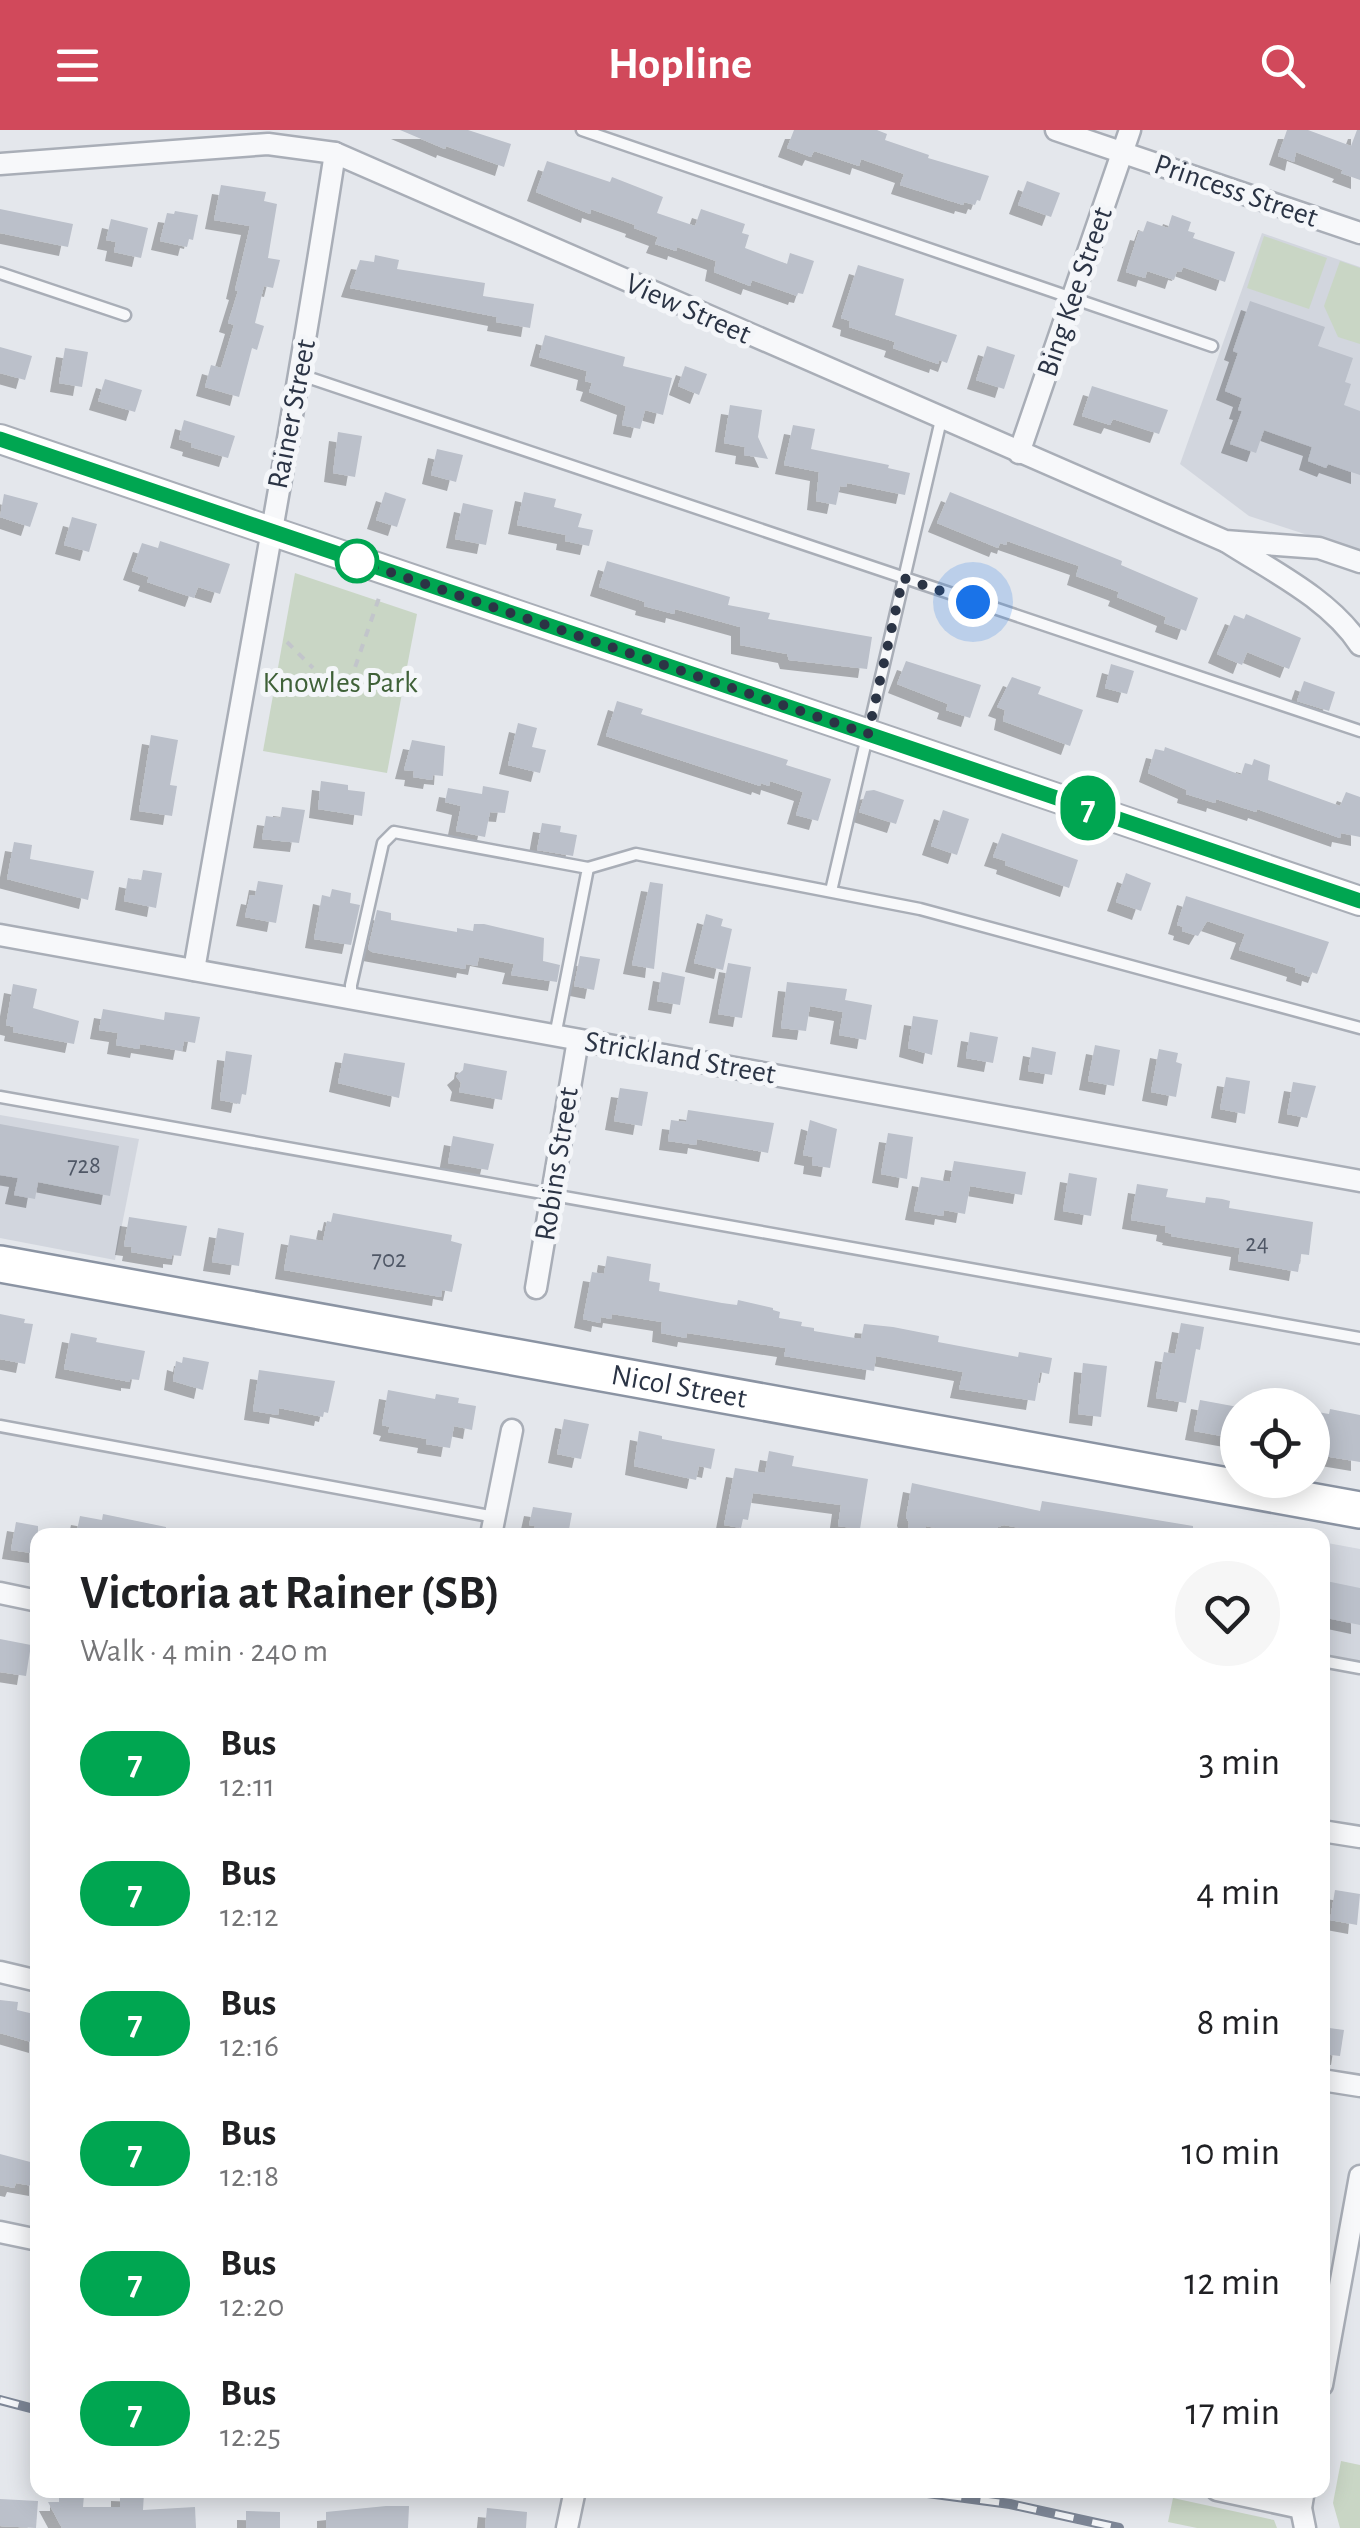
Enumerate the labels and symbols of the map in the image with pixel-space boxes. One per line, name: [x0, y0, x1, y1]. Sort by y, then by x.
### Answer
street label: Princess Street: [1150, 149, 1322, 233]
street label: Bing Kee Street: [1032, 203, 1118, 381]
street label: View Street: [621, 268, 756, 350]
street label: Rainer Street: [263, 336, 321, 491]
unlabelled marker: [336, 540, 378, 582]
your location: [948, 577, 998, 627]
park label: Knowles Park: [262, 668, 418, 698]
line badge: 7: [1056, 776, 1120, 840]
street label: Strickland Street: [582, 1026, 778, 1090]
street label: Robins Street: [530, 1085, 584, 1243]
house number: 728: [67, 1153, 101, 1178]
house number: 24: [1245, 1231, 1269, 1256]
house number: 702: [371, 1247, 407, 1272]
street label: Nicol Street: [609, 1360, 750, 1414]

